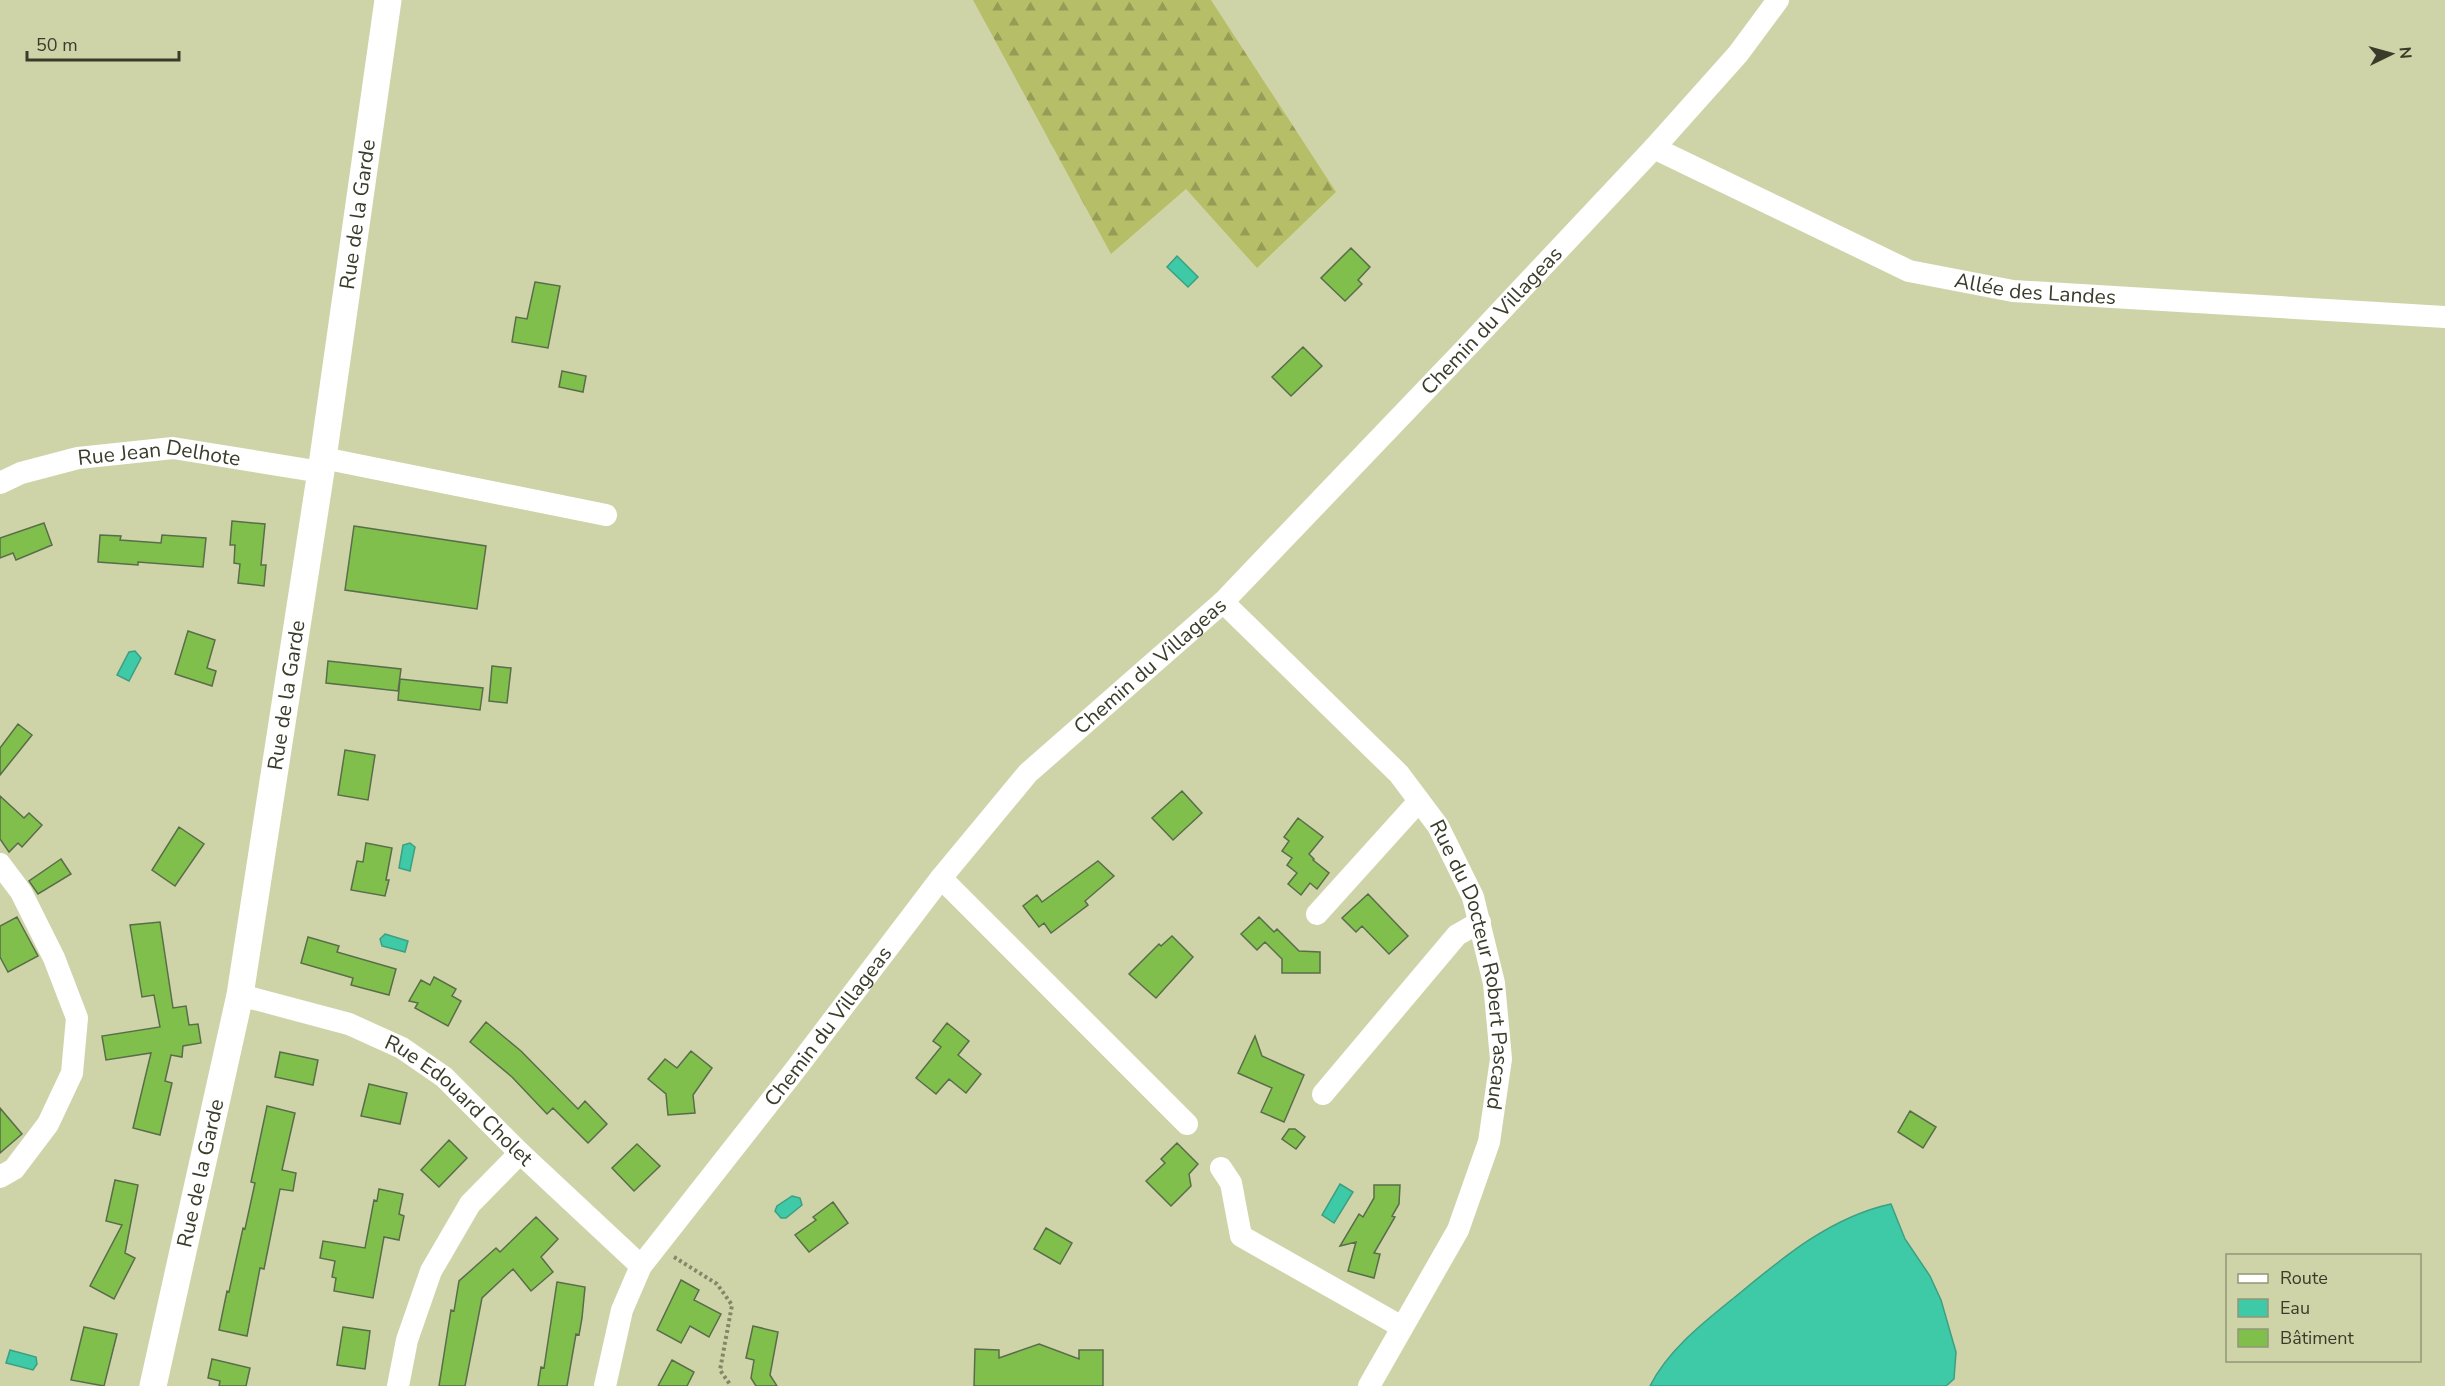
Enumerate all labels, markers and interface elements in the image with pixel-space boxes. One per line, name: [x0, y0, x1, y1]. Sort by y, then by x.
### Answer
scale bar: [27, 24, 178, 62]
north arrow: [2361, 24, 2421, 84]
text: 50 m: [36, 33, 78, 57]
text: N: [2393, 46, 2416, 60]
street label: Rue de la Garde: [333, 138, 382, 291]
street label: Chemin du Villageas: [1415, 240, 1569, 401]
street label: Allée des Landes: [1952, 266, 2117, 311]
street label: Rue Jean Delhote: [76, 433, 243, 473]
street label: Chemin du Villageas: [1068, 591, 1232, 741]
street label: Rue de la Garde: [261, 618, 312, 772]
street label: Rue du Docteur Robert Pascaud: [1423, 815, 1515, 1112]
street label: Chemin du Villageas: [758, 940, 898, 1112]
street label: Rue Edouard Cholet: [380, 1028, 540, 1173]
street label: Rue de la Garde: [170, 1096, 230, 1250]
legend: [2226, 1254, 2421, 1362]
text: Route: [2280, 1266, 2328, 1290]
text: Eau: [2280, 1296, 2310, 1320]
text: Bâtiment: [2280, 1326, 2354, 1350]

